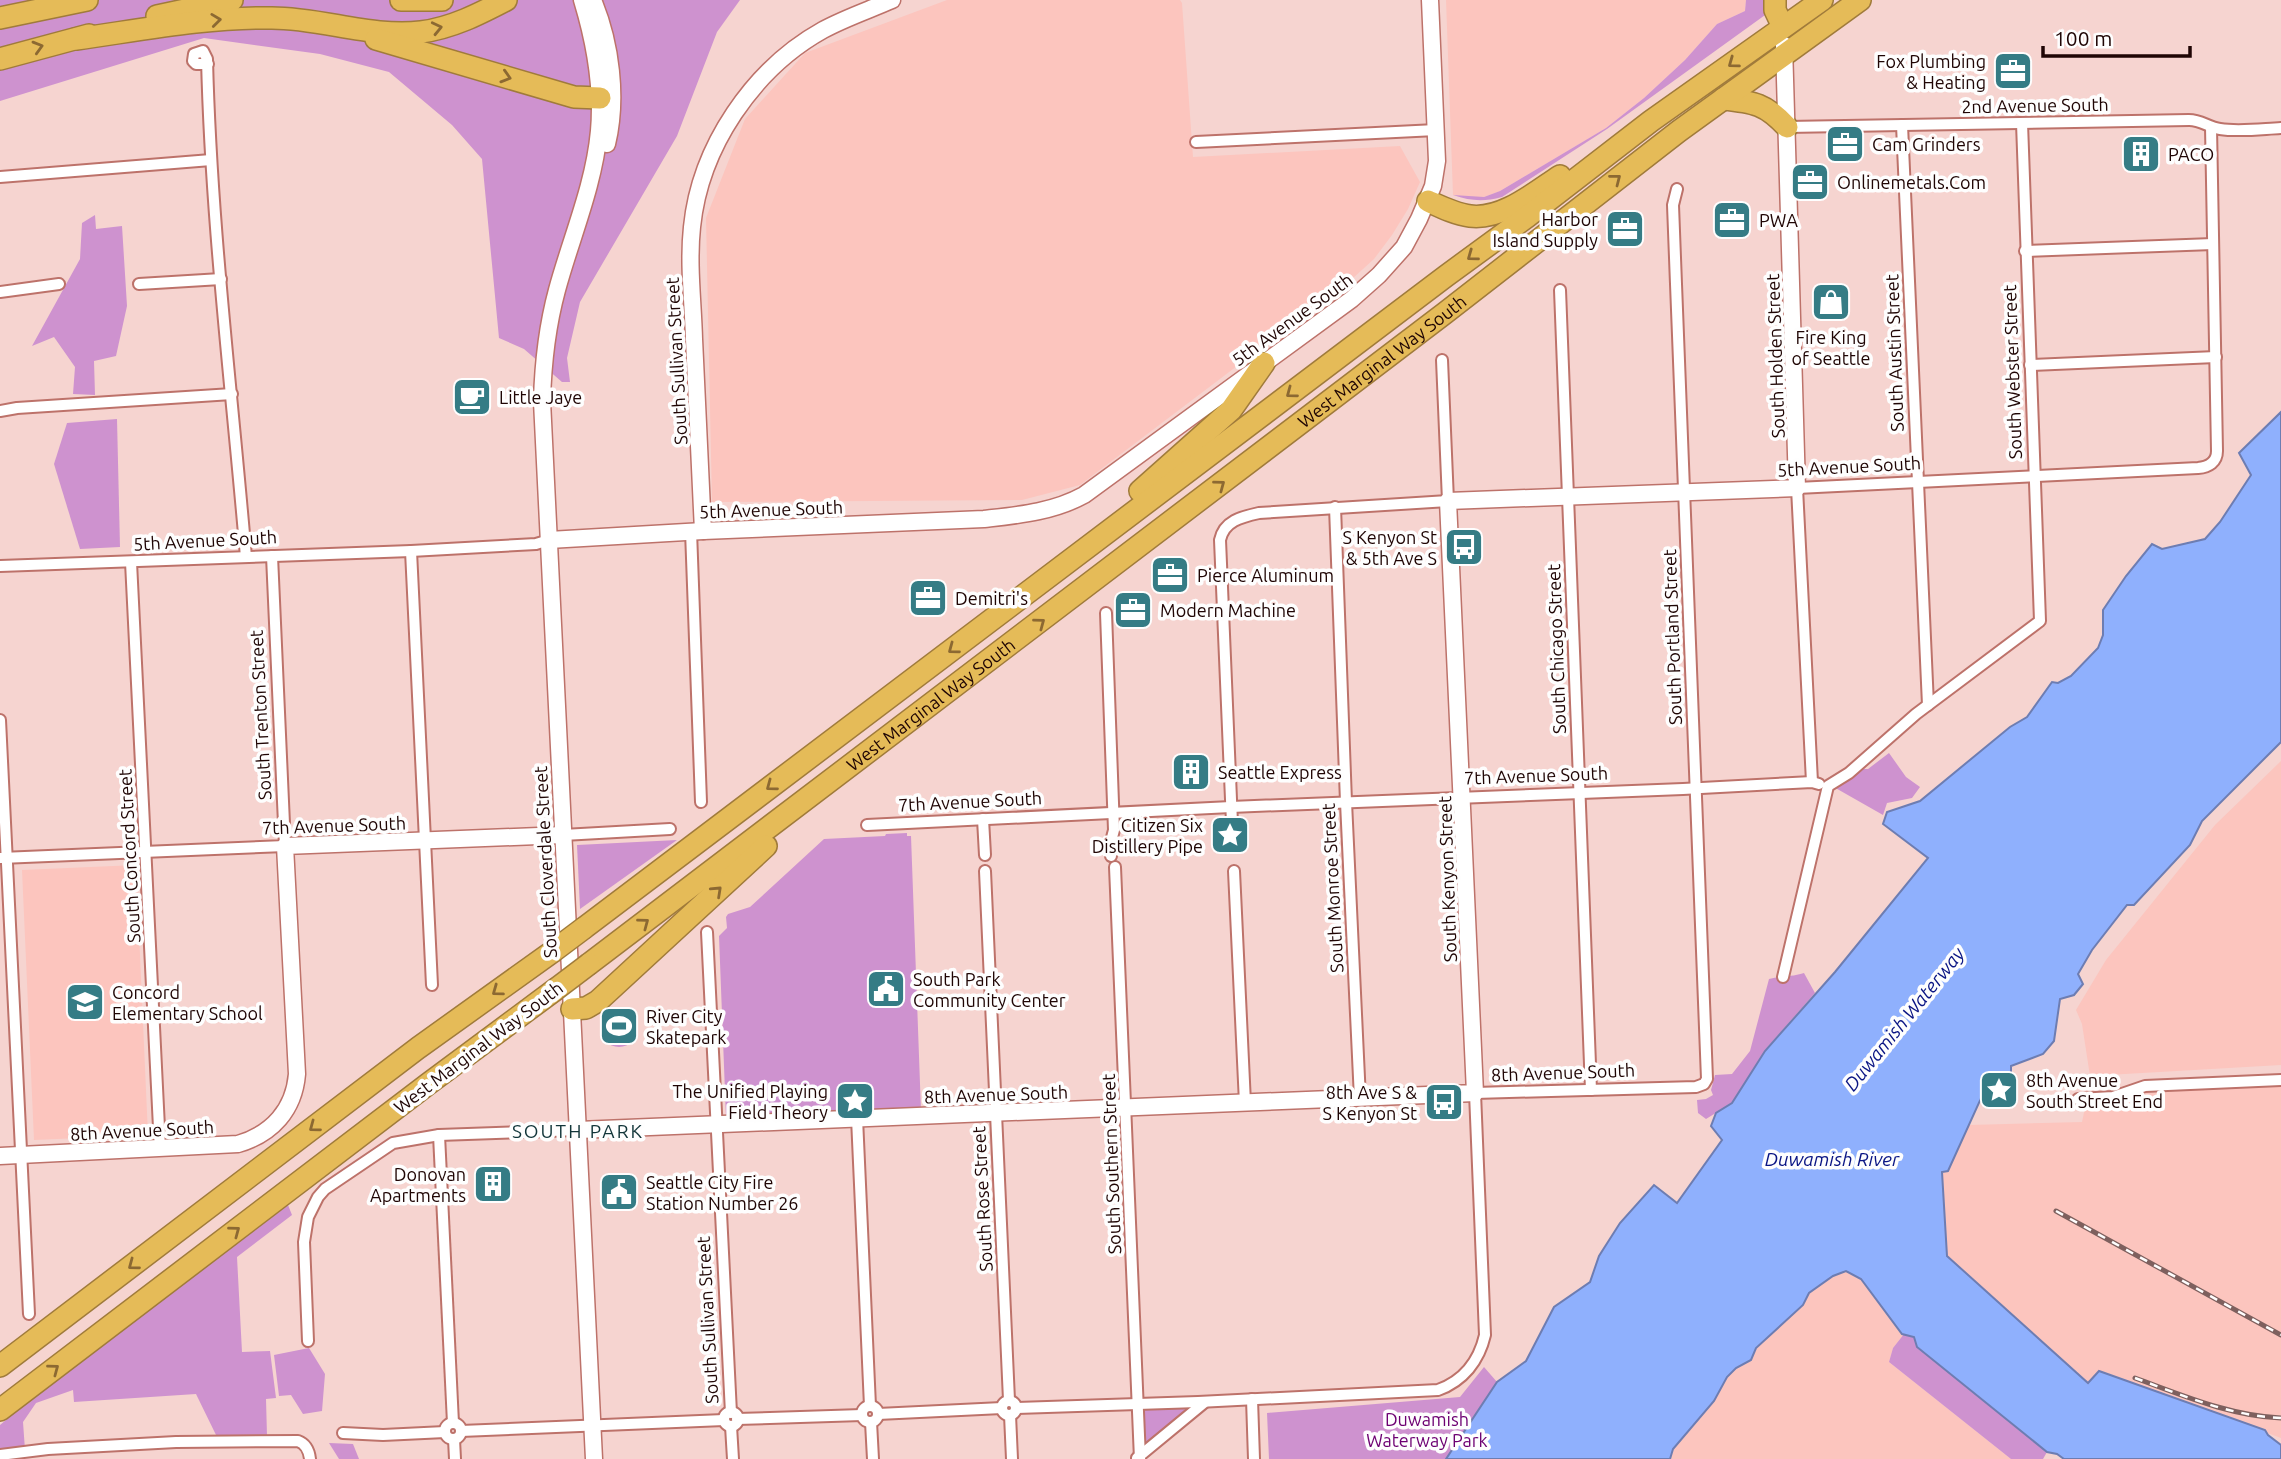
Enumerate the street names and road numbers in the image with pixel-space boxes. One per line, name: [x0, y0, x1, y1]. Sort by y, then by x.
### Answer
street label: 2nd Avenue South: [1961, 94, 2109, 116]
street label: 5th Avenue South: [1228, 269, 1356, 369]
street label: South Holden Street: [1762, 273, 1788, 439]
street label: South Austin Street: [1881, 274, 1907, 432]
street label: South Sullivan Street: [662, 277, 690, 445]
street label: South Webster Street: [1999, 284, 2025, 460]
street label: West Marginal Way South: [1294, 291, 1470, 431]
street label: 5th Avenue South: [1777, 452, 1921, 480]
street label: 5th Avenue South: [699, 496, 843, 522]
street label: 5th Avenue South: [133, 526, 277, 554]
street label: South Portland Street: [1659, 549, 1685, 725]
street label: South Chicago Street: [1543, 564, 1569, 734]
street label: South Trenton Street: [246, 629, 274, 801]
street label: West Marginal Way South: [842, 634, 1019, 775]
street label: 7th Avenue South: [1464, 762, 1608, 788]
street label: South Cloverdale Street: [530, 765, 560, 959]
street label: South Concord Street: [114, 769, 144, 943]
street label: 7th Avenue South: [898, 787, 1042, 815]
street label: South Kenyon Street: [1434, 796, 1460, 962]
street label: South Monroe Street: [1318, 803, 1346, 973]
street label: 7th Avenue South: [262, 812, 406, 838]
street label: West Marginal Way South: [390, 977, 566, 1117]
street label: 8th Avenue South: [1491, 1059, 1635, 1085]
street label: South Southern Street: [1098, 1073, 1124, 1255]
street label: 8th Avenue South: [924, 1081, 1068, 1107]
street label: 8th Avenue South: [70, 1116, 214, 1144]
street label: South Rose Street: [968, 1126, 996, 1272]
street label: South Sullivan Street: [693, 1236, 721, 1404]

